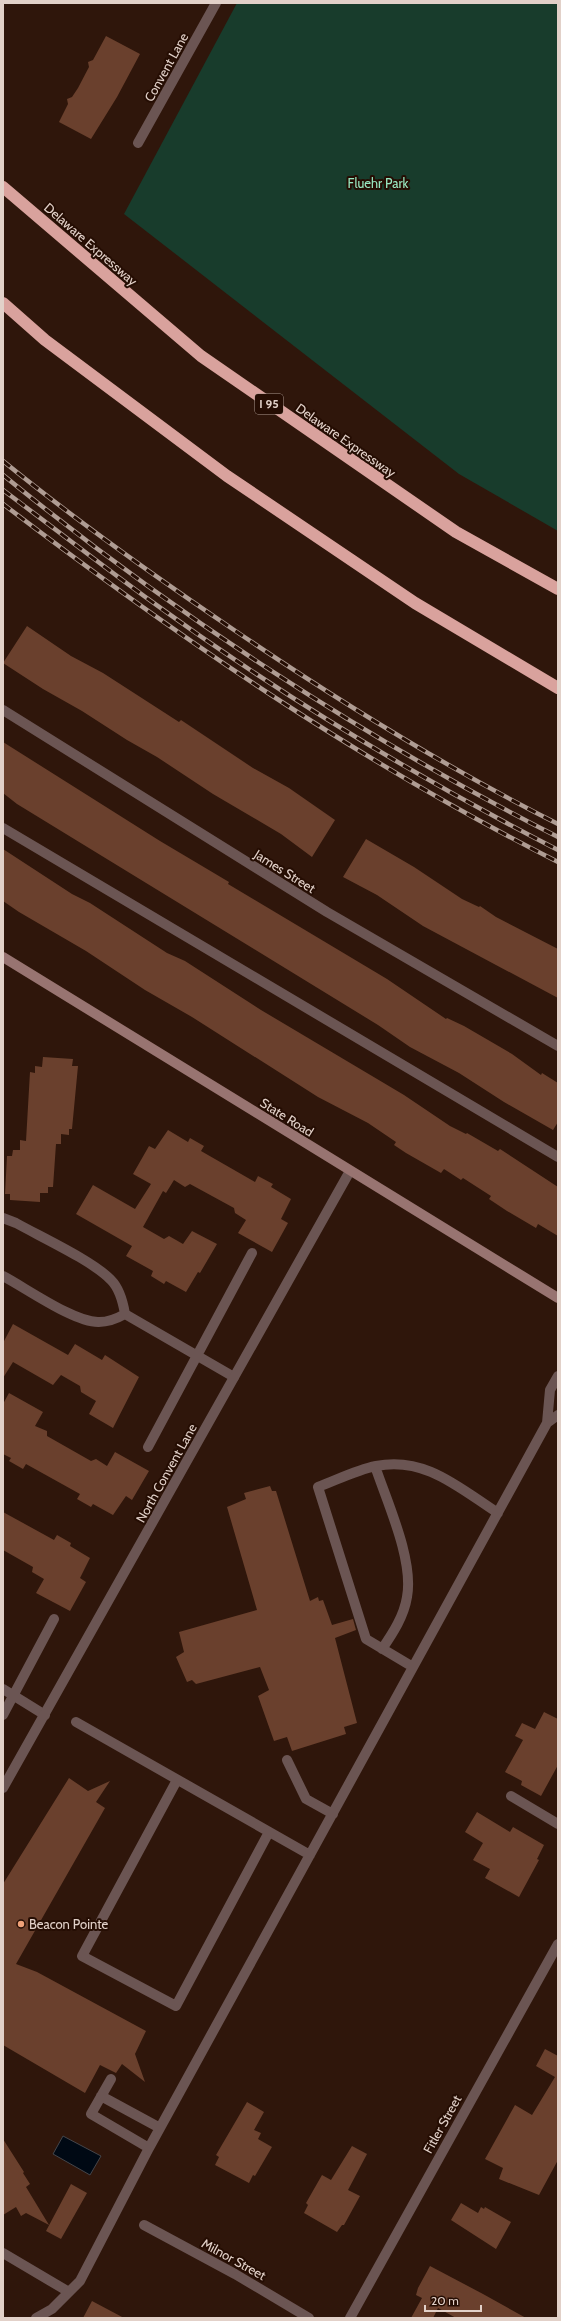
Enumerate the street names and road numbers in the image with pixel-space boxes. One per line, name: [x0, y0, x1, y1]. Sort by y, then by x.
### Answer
street label: Convent Lane: [141, 30, 192, 104]
street label: Delaware Expressway: [41, 199, 141, 289]
road number: I 95: [255, 394, 283, 414]
street label: Delaware Expressway: [293, 400, 399, 481]
street label: James Street: [251, 845, 319, 896]
street label: State Road: [257, 1094, 317, 1140]
street label: North Convent Lane: [132, 1420, 200, 1525]
street label: Fitler Street: [420, 2092, 465, 2156]
street label: Milnor Street: [199, 2235, 270, 2284]

